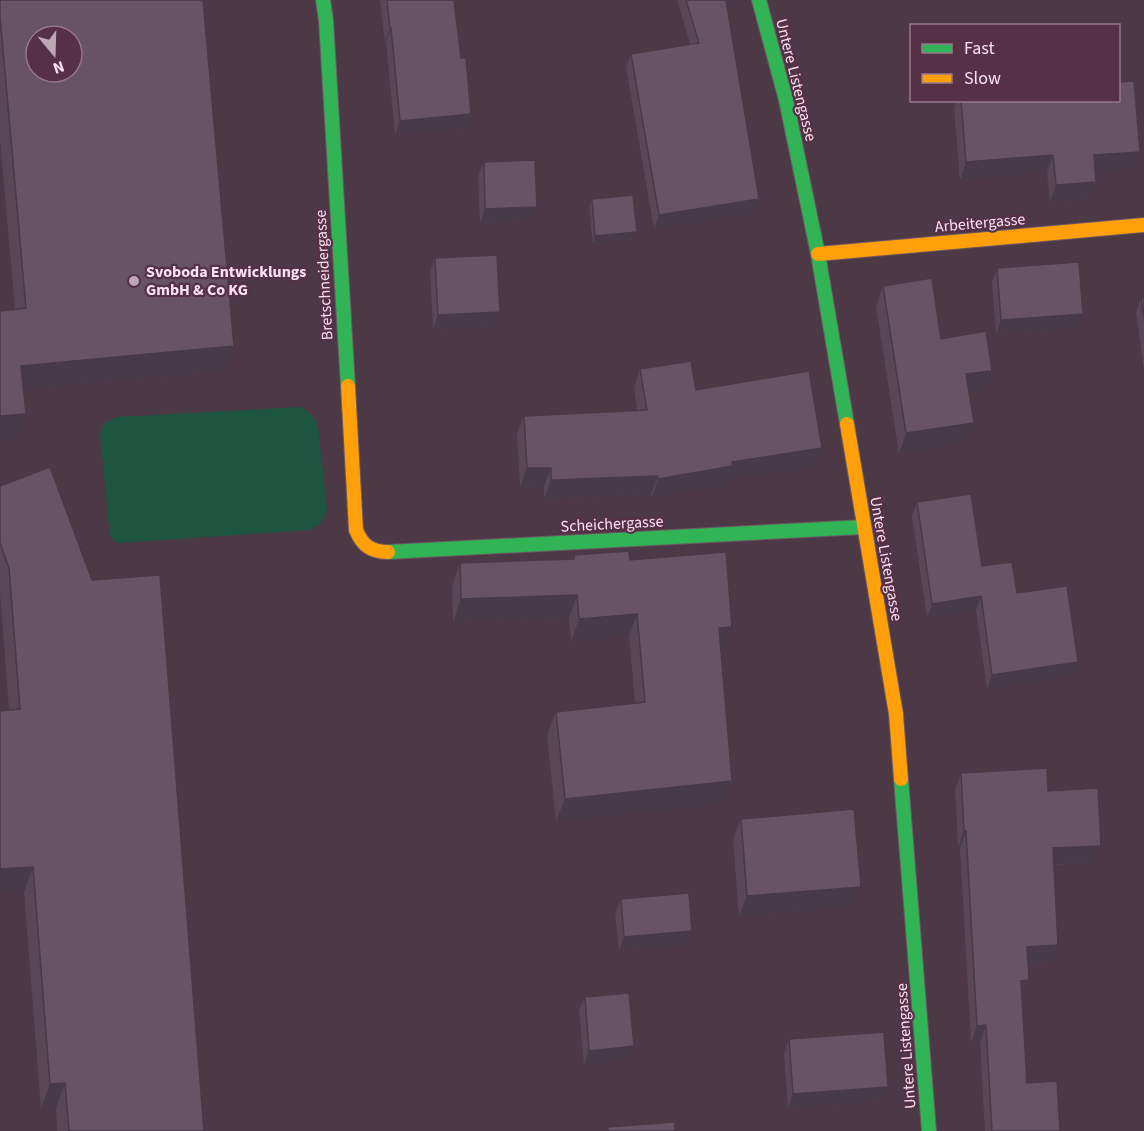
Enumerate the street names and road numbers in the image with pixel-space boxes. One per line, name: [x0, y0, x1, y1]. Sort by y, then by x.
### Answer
street label: Untere Listengasse: [770, 16, 822, 144]
street label: Arbeitergasse: [934, 208, 1026, 238]
street label: Bretschneidergasse: [310, 209, 338, 341]
street label: Untere Listengasse: [864, 495, 908, 623]
street label: Scheichergasse: [560, 510, 664, 538]
street label: Untere Listengasse: [891, 982, 921, 1110]

